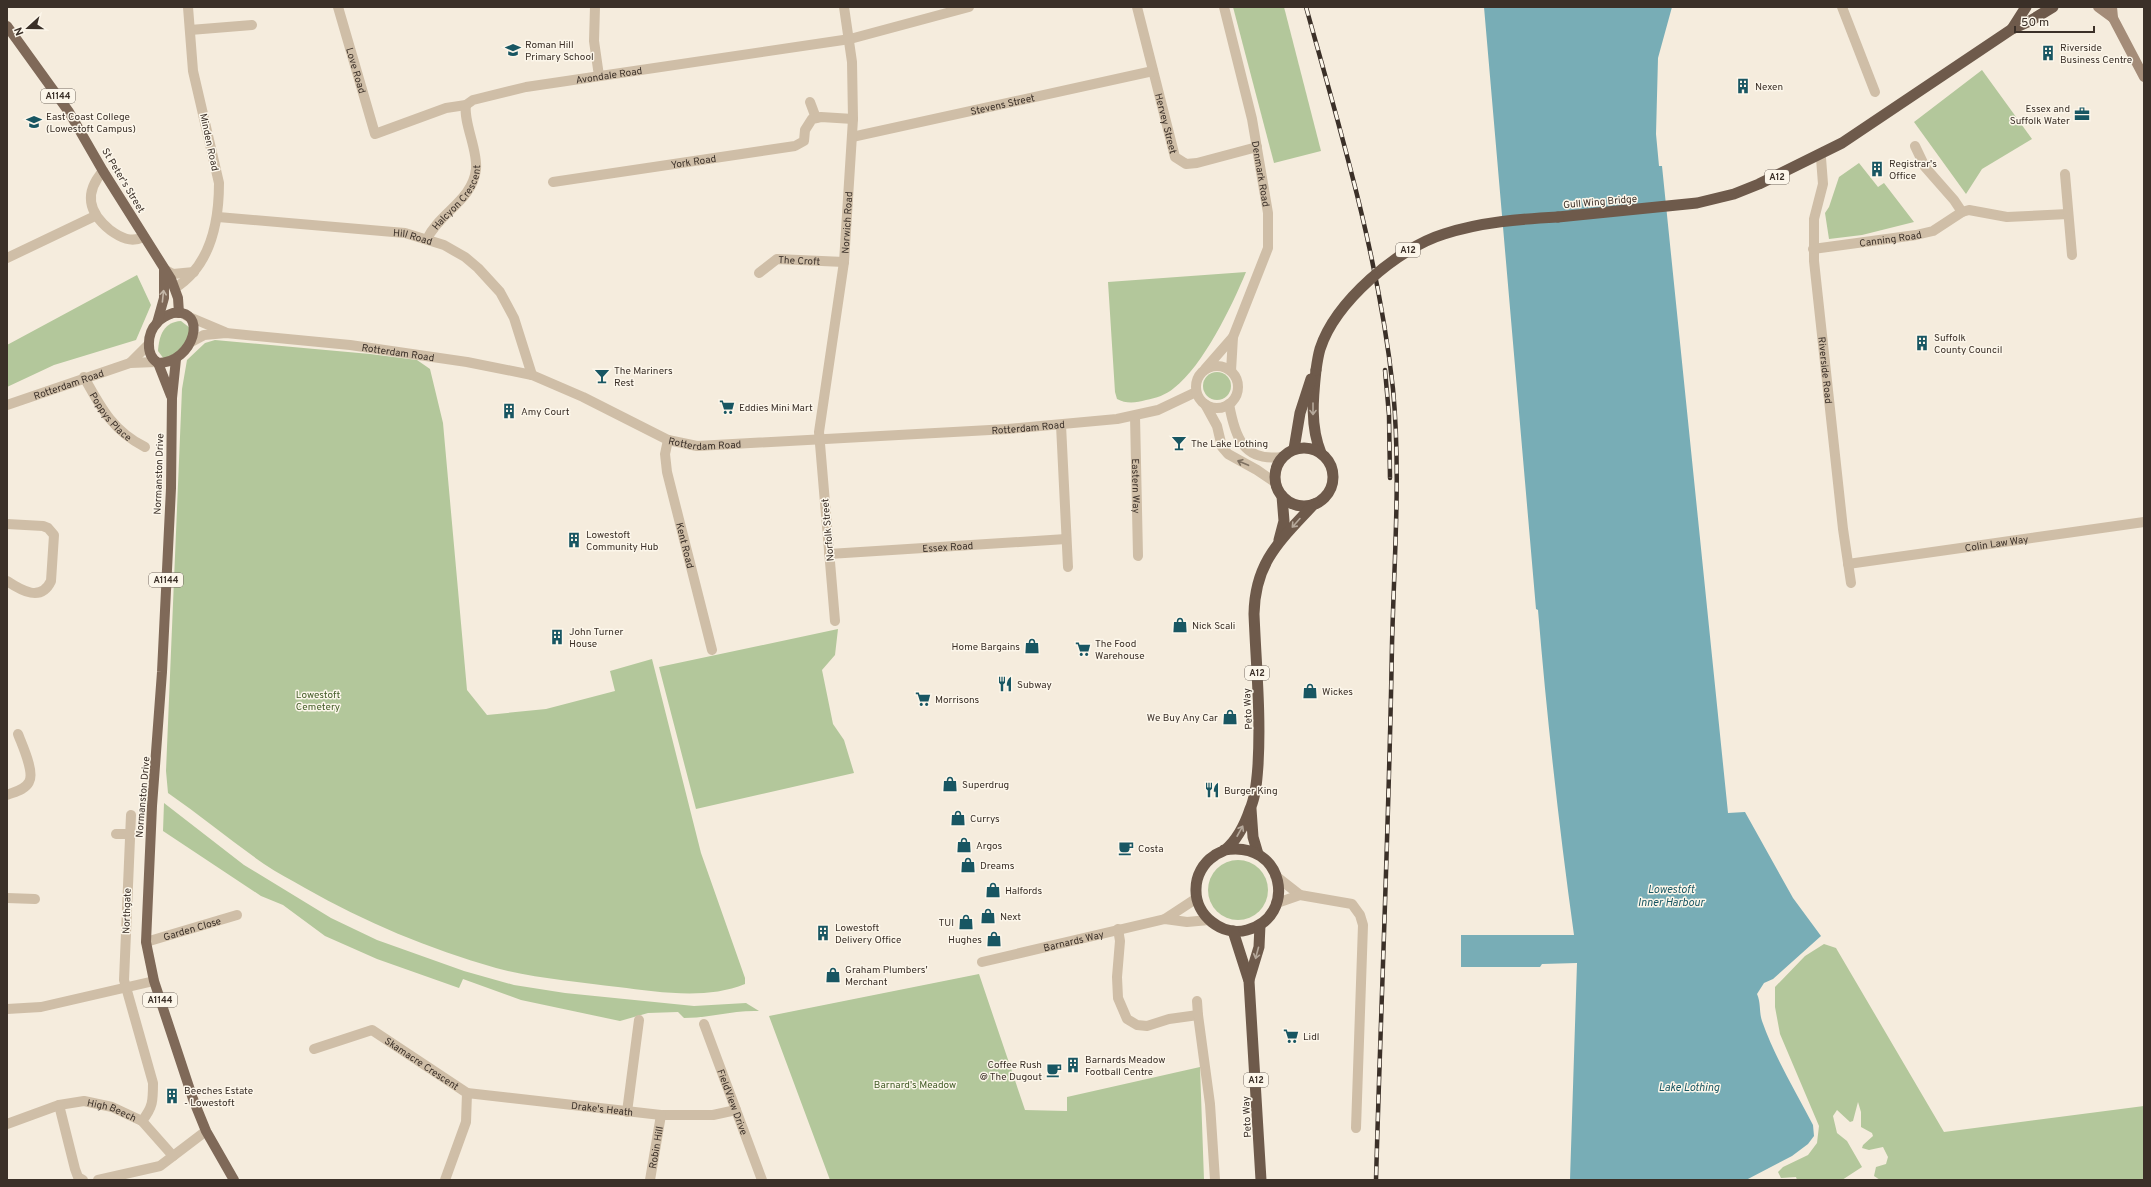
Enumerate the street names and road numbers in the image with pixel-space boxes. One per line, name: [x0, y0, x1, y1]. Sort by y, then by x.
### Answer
street label: Love Road: [342, 46, 368, 95]
street label: Avondale Road: [575, 65, 643, 88]
road number: A1144: [41, 89, 75, 103]
street label: Stevens Street: [969, 92, 1036, 119]
street label: Hervey Street: [1151, 92, 1179, 156]
street label: Minden Road: [196, 112, 221, 172]
street label: Denmark Road: [1248, 140, 1272, 208]
street label: St Peter's Street: [98, 146, 147, 216]
street label: York Road: [670, 153, 717, 172]
street label: Halcyon Crescent: [430, 164, 484, 233]
road number: A12: [1765, 170, 1789, 184]
street label: Norwich Road: [840, 191, 856, 254]
street label: Gull Wing Bridge: [1563, 193, 1638, 212]
street label: Hill Road: [392, 227, 434, 249]
street label: Canning Road: [1859, 229, 1923, 251]
road number: A12: [1396, 243, 1420, 257]
street label: The Croft: [778, 254, 821, 269]
street label: Riverside Road: [1814, 336, 1834, 405]
street label: Rotterdam Road: [361, 342, 435, 365]
street label: Rotterdam Road: [32, 367, 106, 403]
street label: Poppys Place: [86, 390, 134, 445]
street label: Rotterdam Road: [991, 419, 1065, 438]
street label: Normanston Drive: [152, 433, 167, 515]
street label: Rotterdam Road: [667, 435, 742, 454]
street label: Eastern Way: [1128, 458, 1142, 514]
street label: Norfolk Street: [819, 498, 838, 562]
street label: Kent Road: [672, 521, 696, 570]
street label: Colin Law Way: [1964, 533, 2029, 555]
street label: Essex Road: [922, 540, 974, 556]
road number: A1144: [149, 573, 183, 587]
road number: A12: [1245, 666, 1269, 680]
street label: Peto Way: [1241, 688, 1256, 730]
street label: Normanston Drive: [133, 756, 154, 838]
street label: Northgate: [120, 888, 135, 934]
street label: Garden Close: [162, 915, 223, 944]
street label: Barnards Way: [1042, 929, 1105, 955]
road number: A1144: [143, 993, 177, 1007]
street label: Skamacre Crescent: [381, 1035, 461, 1094]
street label: FieldView Drive: [713, 1068, 750, 1137]
road number: A12: [1244, 1073, 1268, 1087]
street label: Peto Way: [1240, 1096, 1255, 1138]
street label: High Beech: [86, 1097, 138, 1125]
street label: Drake's Heath: [570, 1100, 634, 1120]
street label: Robin Hill: [647, 1125, 667, 1170]

